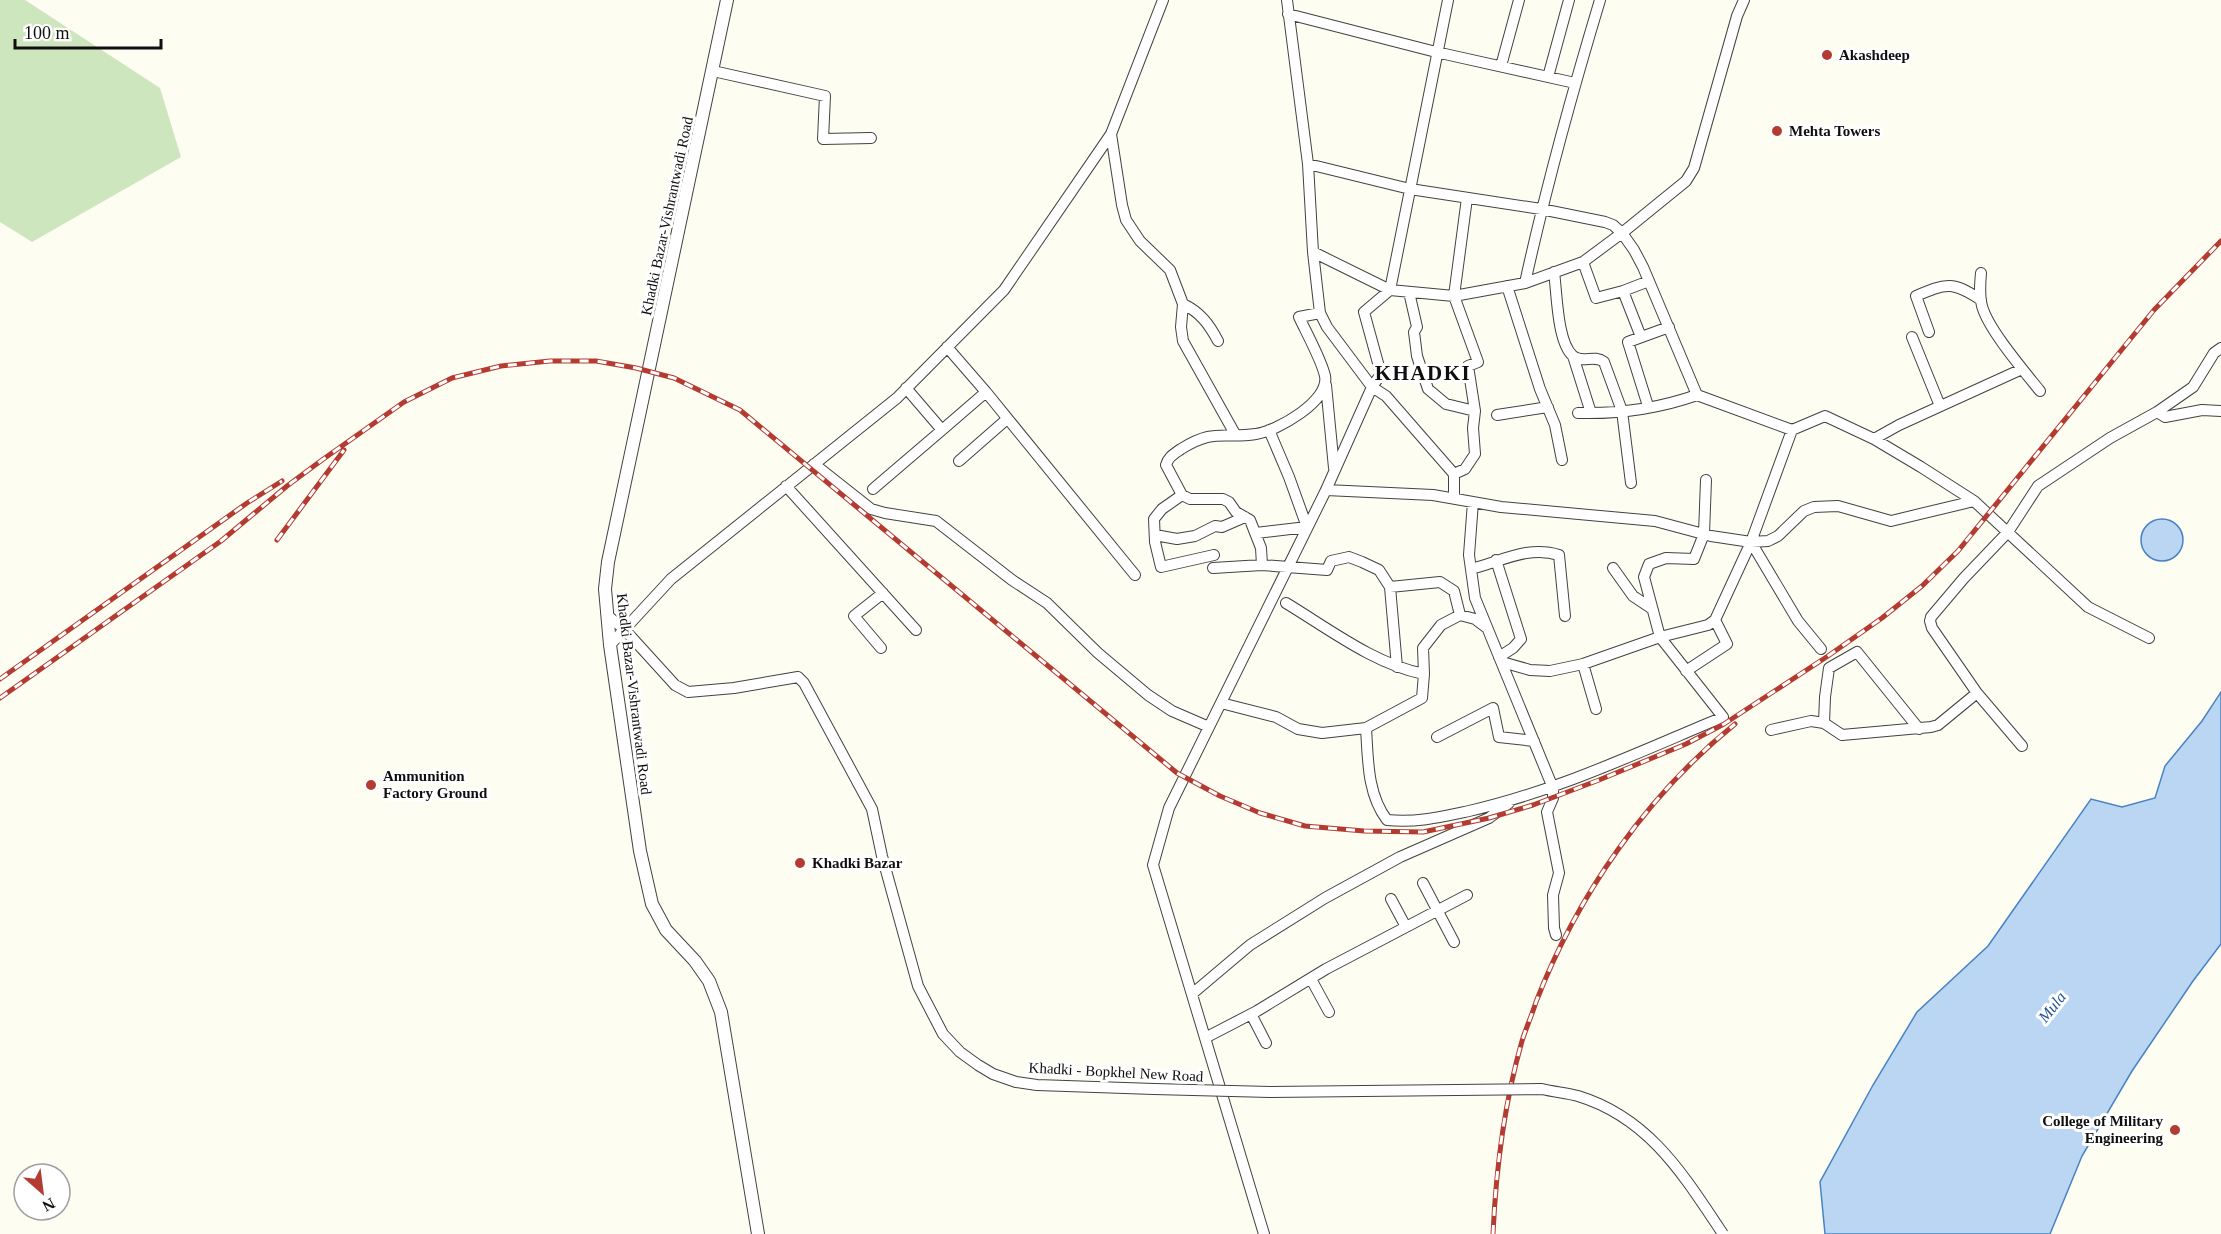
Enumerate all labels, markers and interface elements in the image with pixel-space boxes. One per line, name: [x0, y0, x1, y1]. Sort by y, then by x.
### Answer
scale bar: [15, 12, 160, 50]
text: 100 m: [24, 23, 70, 43]
place label: Akashdeep: [1839, 47, 1910, 63]
marker: Akashdeep: [1820, 48, 1834, 62]
street label: Khadki Bazar-Vishrantwadi Road: [638, 115, 696, 317]
place label: Mehta Towers: [1789, 123, 1880, 139]
marker: Mehta Towers: [1770, 124, 1784, 138]
district label: KHADKI: [1375, 361, 1471, 385]
street label: Khadki Bazar-Vishrantwadi Road: [614, 592, 654, 796]
place label: Ammunition Factory Ground: [383, 768, 488, 801]
marker: Ammunition Factory Ground: [364, 778, 378, 792]
place label: Khadki Bazar: [812, 855, 903, 871]
marker: Khadki Bazar: [793, 856, 807, 870]
water label: Mula: [2034, 989, 2069, 1026]
street label: Khadki - Bopkhel New Road: [1028, 1059, 1204, 1085]
place label: College of Military Engineering: [2042, 1113, 2163, 1146]
marker: College of Military Engineering: [2168, 1123, 2182, 1137]
north arrow: [12, 1162, 72, 1222]
text: N: [39, 1195, 58, 1215]

